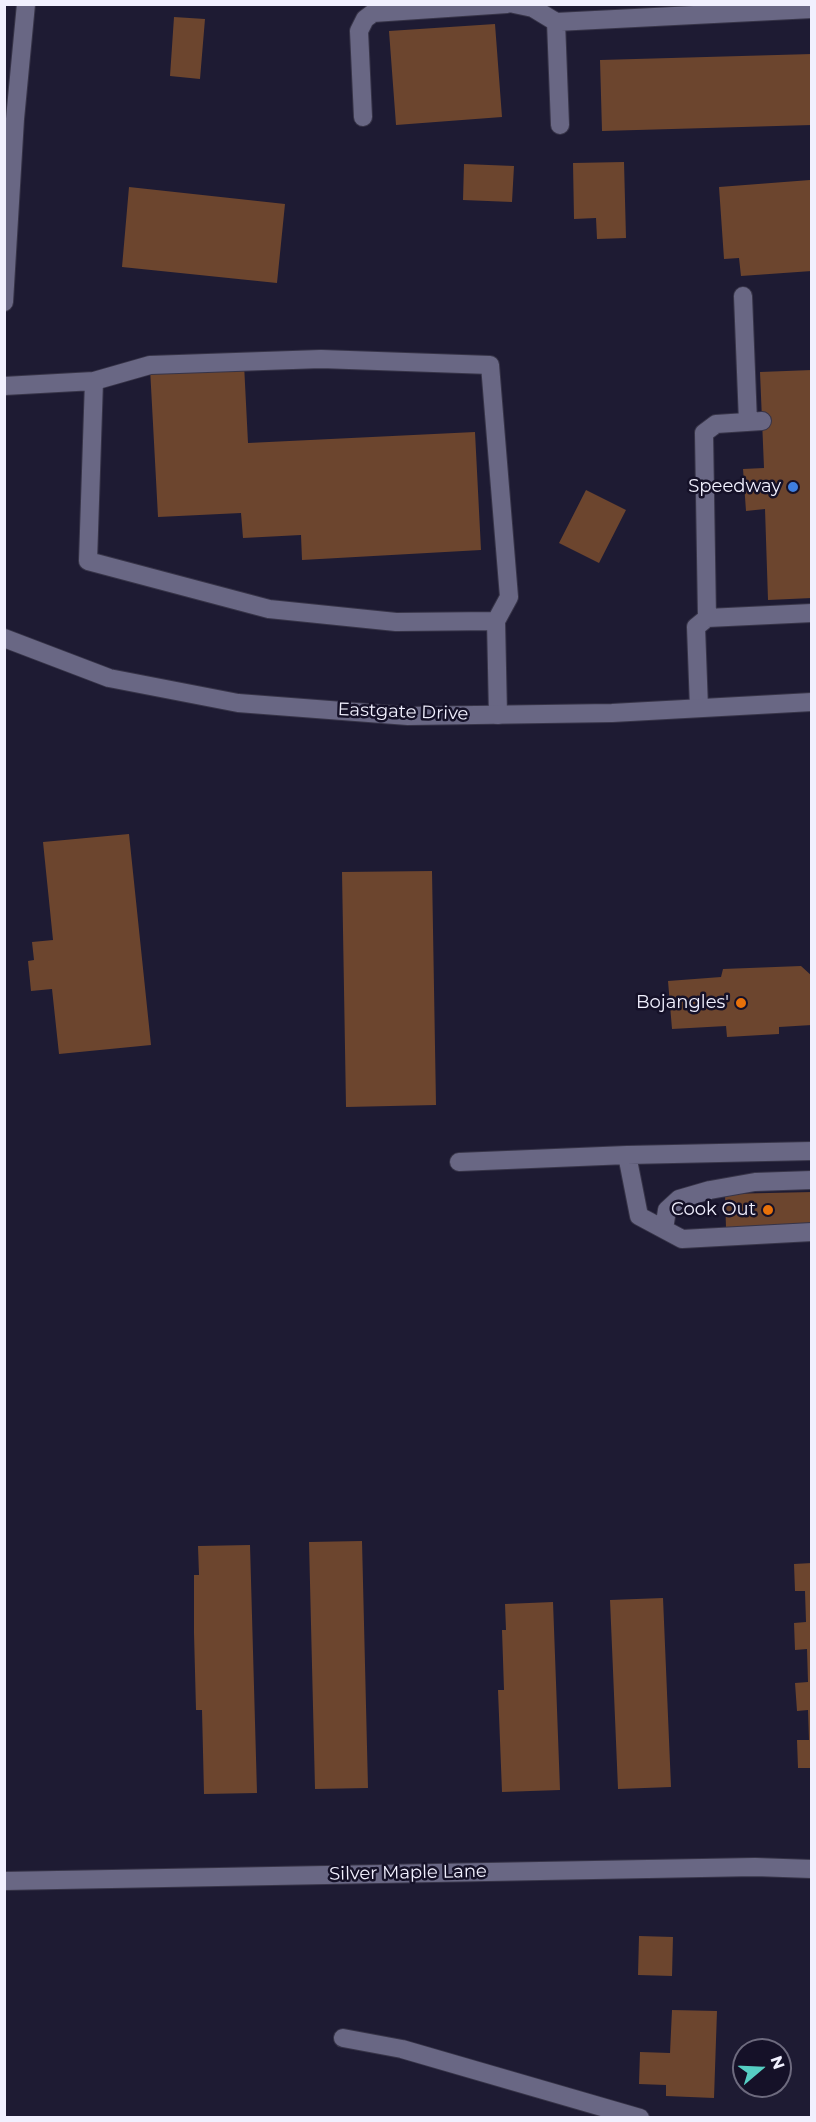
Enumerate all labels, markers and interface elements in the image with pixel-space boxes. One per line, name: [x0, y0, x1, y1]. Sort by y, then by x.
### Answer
place label: Speedway: [688, 476, 781, 498]
marker: Speedway: [786, 480, 800, 494]
street label: Eastgate Drive: [337, 699, 469, 725]
place label: Bojangles': [636, 992, 729, 1014]
marker: Bojangles': [734, 996, 748, 1010]
place label: Cook Out: [671, 1199, 756, 1221]
marker: Cook Out: [761, 1203, 775, 1217]
street label: Silver Maple Lane: [329, 1861, 487, 1885]
north arrow: [732, 2038, 792, 2098]
text: N: [767, 2053, 789, 2072]

